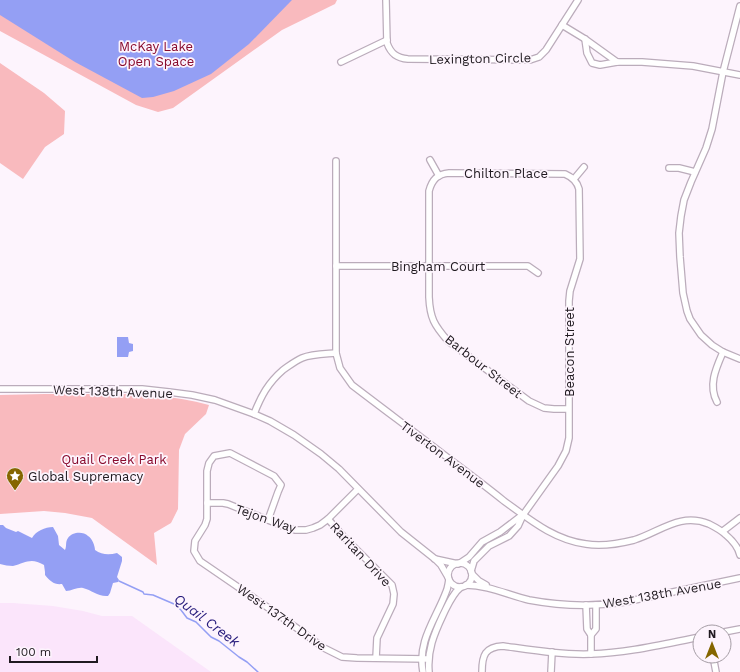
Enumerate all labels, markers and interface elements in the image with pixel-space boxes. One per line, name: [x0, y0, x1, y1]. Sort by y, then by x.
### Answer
park label: McKay Lake Open Space: [118, 39, 194, 69]
street label: Lexington Circle: [429, 50, 531, 67]
street label: Chilton Place: [464, 166, 548, 181]
street label: Bingham Court: [391, 259, 486, 274]
street label: Beacon Street: [562, 306, 577, 397]
street label: Barbour Street: [442, 332, 526, 401]
street label: West 138th Avenue: [53, 382, 173, 401]
street label: Tiverton Avenue: [398, 418, 488, 491]
park label: Quail Creek Park: [61, 452, 167, 467]
place icon: Global Supremacy: [5, 466, 25, 491]
place label: Global Supremacy: [28, 469, 143, 484]
street label: Tejon Way: [234, 501, 298, 536]
street label: Raritan Drive: [327, 519, 394, 590]
street label: West 138th Avenue: [602, 576, 723, 611]
street label: West 137th Drive: [234, 581, 329, 654]
water label: Quail Creek: [171, 590, 243, 650]
north arrow: [692, 624, 732, 664]
text: N: [708, 628, 716, 641]
scale bar: [10, 638, 97, 664]
text: 100 m: [16, 645, 51, 659]

